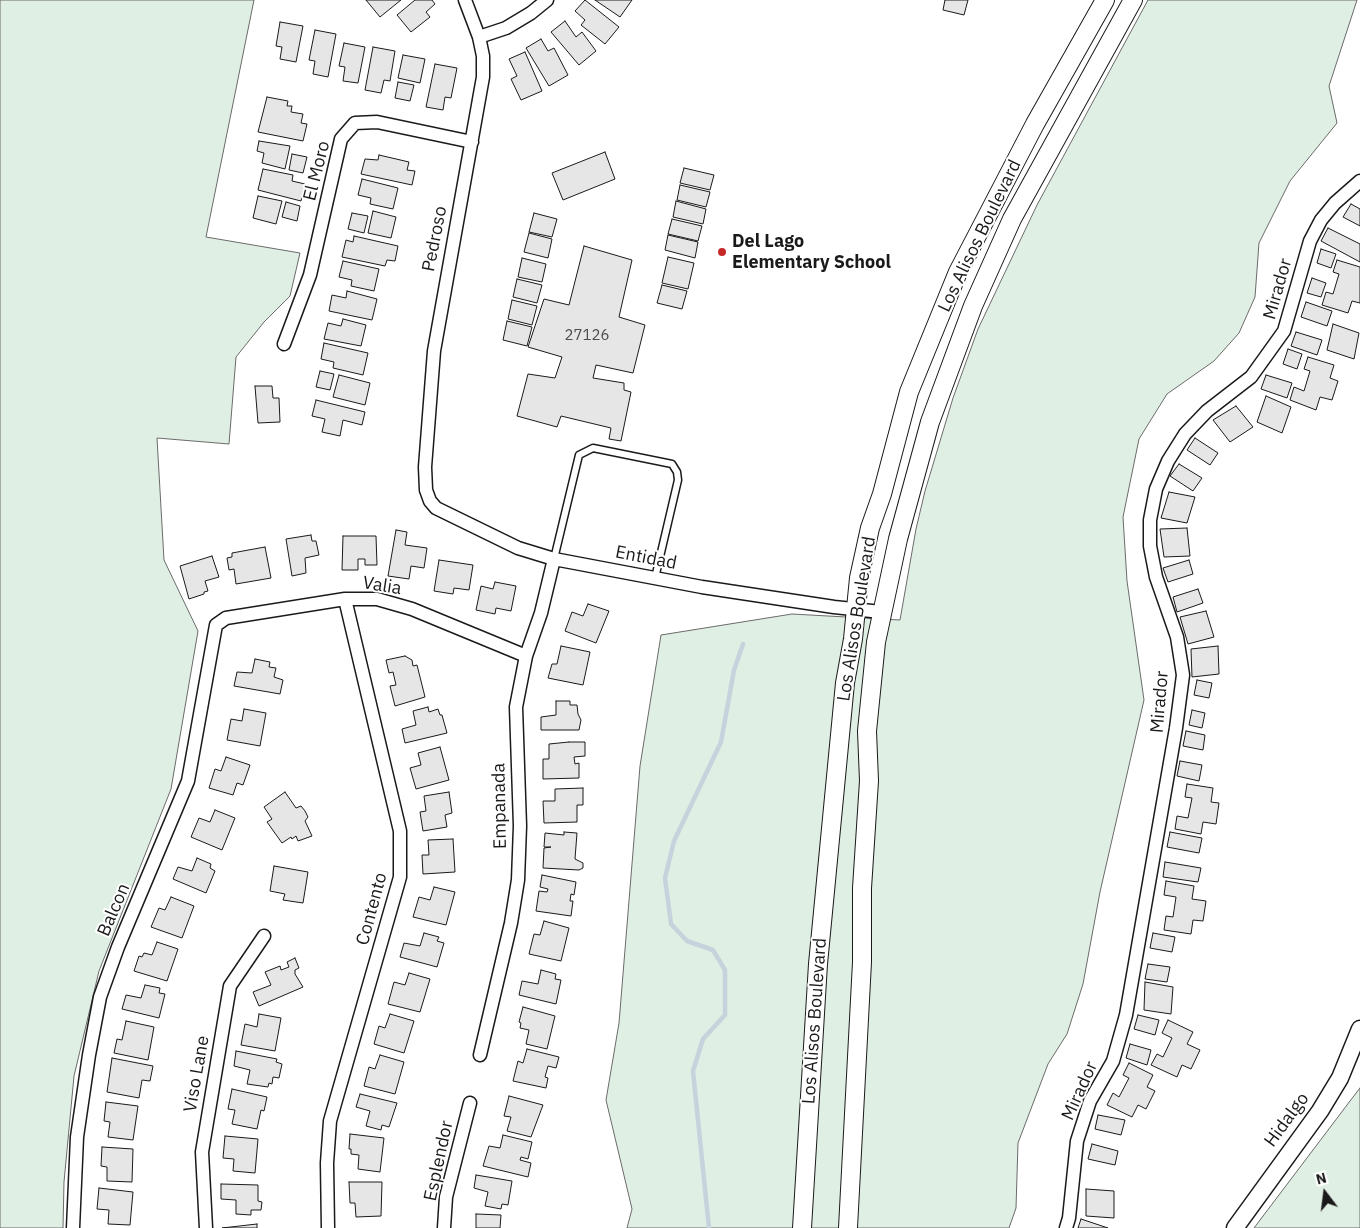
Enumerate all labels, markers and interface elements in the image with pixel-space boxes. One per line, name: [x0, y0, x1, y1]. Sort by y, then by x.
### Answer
street label: El Moro: [299, 139, 335, 203]
street label: Los Alisos Boulevard: [934, 156, 1026, 316]
street label: Pedroso: [418, 204, 452, 274]
place label: Del Lago Elementary School: [732, 231, 891, 274]
marker: Del Lago Elementary School: [716, 246, 728, 258]
street label: Mirador: [1259, 256, 1297, 322]
house number: 27126: [565, 327, 609, 345]
street label: Los Alisos Boulevard: [833, 535, 881, 703]
street label: Entidad: [613, 541, 679, 575]
street label: Valia: [361, 572, 403, 600]
street label: Mirador: [1147, 670, 1173, 734]
street label: Empanada: [488, 763, 512, 849]
street label: Contento: [352, 870, 392, 948]
street label: Balcon: [93, 880, 135, 940]
street label: Los Alisos Boulevard: [798, 937, 832, 1105]
street label: Viso Lane: [180, 1034, 214, 1114]
street label: Mirador: [1057, 1058, 1103, 1124]
street label: Hidalgo: [1260, 1089, 1314, 1151]
street label: Esplendor: [420, 1119, 458, 1203]
north arrow: [1300, 1168, 1350, 1218]
text: N: [1314, 1169, 1328, 1189]

